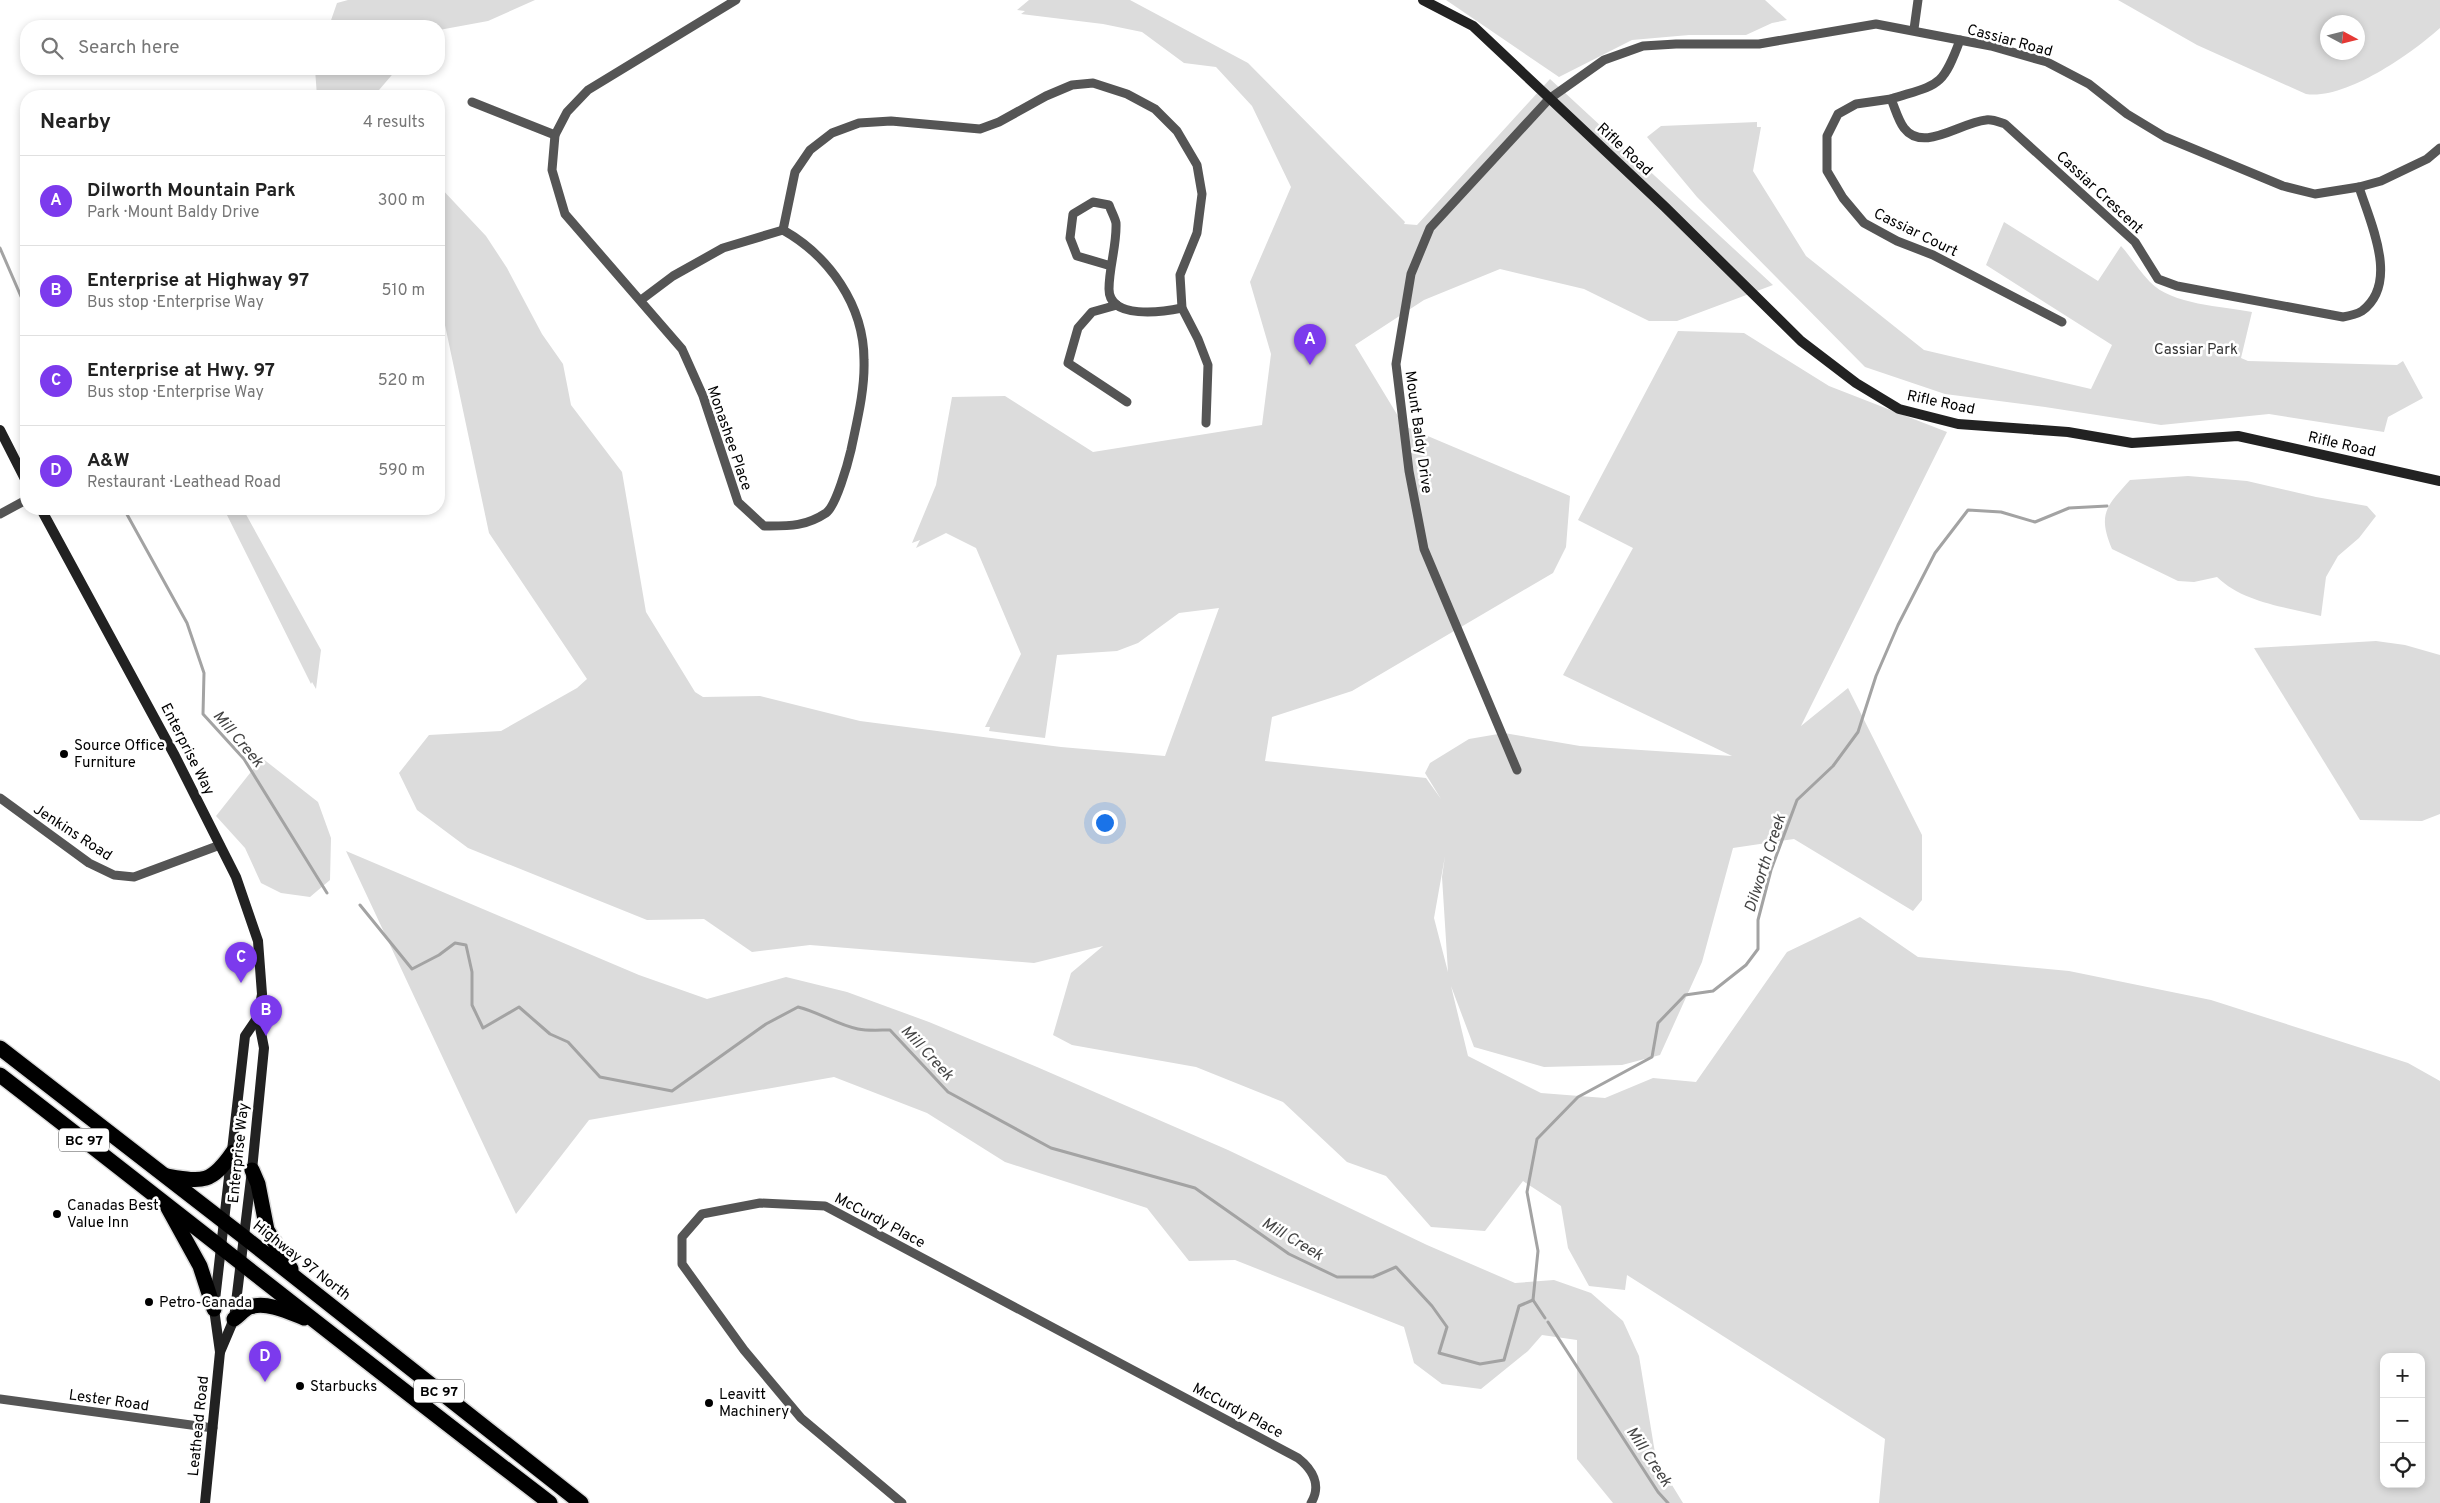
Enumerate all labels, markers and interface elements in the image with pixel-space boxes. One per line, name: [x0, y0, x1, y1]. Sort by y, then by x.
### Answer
north arrow: [2320, 15, 2365, 60]
search box: [20, 20, 445, 75]
street label: Cassiar Road: [1965, 21, 2054, 62]
icon: search: [38, 34, 66, 62]
text: Search here: [78, 36, 180, 60]
text: Nearby: [40, 109, 111, 136]
text: 4 results: [363, 113, 425, 133]
street label: Rifle Road: [1592, 120, 1656, 181]
street label: Cassiar Crescent: [2051, 148, 2147, 238]
text: Dilworth Mountain Park: [87, 179, 296, 203]
text: A: [50, 191, 62, 211]
text: 300 m: [378, 191, 425, 211]
text: Park · Mount Baldy Drive: [87, 203, 259, 223]
street label: Cassiar Court: [1870, 205, 1961, 262]
text: Enterprise at Highway 97: [87, 269, 309, 293]
text: B: [50, 281, 62, 301]
text: 510 m: [382, 281, 425, 301]
text: Bus stop · Enterprise Way: [87, 293, 264, 313]
pin: A: [1294, 324, 1326, 365]
park label: Cassiar Park: [2154, 341, 2238, 360]
text: Enterprise at Hwy. 97: [87, 359, 275, 383]
street label: Mount Baldy Drive: [1400, 370, 1436, 495]
text: C: [51, 371, 61, 391]
text: 520 m: [378, 371, 425, 391]
text: Bus stop · Enterprise Way: [87, 383, 264, 403]
street label: Monashee Place: [702, 384, 755, 493]
street label: Rifle Road: [1905, 387, 1976, 420]
street label: Rifle Road: [2306, 428, 2377, 462]
text: A&W: [87, 449, 130, 473]
text: D: [50, 461, 62, 481]
text: 590 m: [378, 461, 425, 481]
text: Restaurant · Leathead Road: [87, 473, 281, 493]
street label: Enterprise Way: [155, 700, 218, 799]
water label: Mill Creek: [208, 707, 268, 773]
place label: Source Office Furniture: [74, 737, 165, 773]
marker: Source Office Furniture: [58, 748, 70, 760]
street label: Jenkins Road: [29, 801, 115, 866]
your location: [1092, 810, 1118, 836]
water label: Dilworth Creek: [1741, 811, 1791, 915]
pin: C: [225, 942, 257, 983]
pin: B: [250, 995, 282, 1036]
water label: Mill Creek: [896, 1022, 958, 1086]
street label: Enterprise Way: [225, 1102, 254, 1204]
road number: BC 97: [59, 1128, 109, 1152]
street label: McCurdy Place: [831, 1189, 928, 1253]
place label: Canadas Best Value Inn: [67, 1197, 159, 1233]
marker: Canadas Best Value Inn: [51, 1208, 63, 1220]
water label: Mill Creek: [1258, 1214, 1327, 1266]
street label: Highway 97 North: [248, 1217, 354, 1305]
place label: Petro-Canada: [159, 1294, 252, 1313]
marker: Petro-Canada: [143, 1296, 155, 1308]
pin: D: [249, 1341, 281, 1382]
map controls: [2380, 1353, 2425, 1488]
button: +: [2380, 1353, 2425, 1398]
street label: Leathead Road: [185, 1375, 214, 1477]
place label: Starbucks: [310, 1378, 377, 1397]
street label: McCurdy Place: [1189, 1379, 1286, 1443]
marker: Starbucks: [294, 1380, 306, 1392]
road number: BC 97: [414, 1380, 464, 1402]
street label: Lester Road: [67, 1386, 150, 1417]
place label: Leavitt Machinery: [719, 1386, 789, 1422]
marker: Leavitt Machinery: [703, 1397, 715, 1409]
button: −: [2380, 1398, 2425, 1443]
water label: Mill Creek: [1621, 1423, 1676, 1492]
button: locate: [2380, 1443, 2425, 1488]

